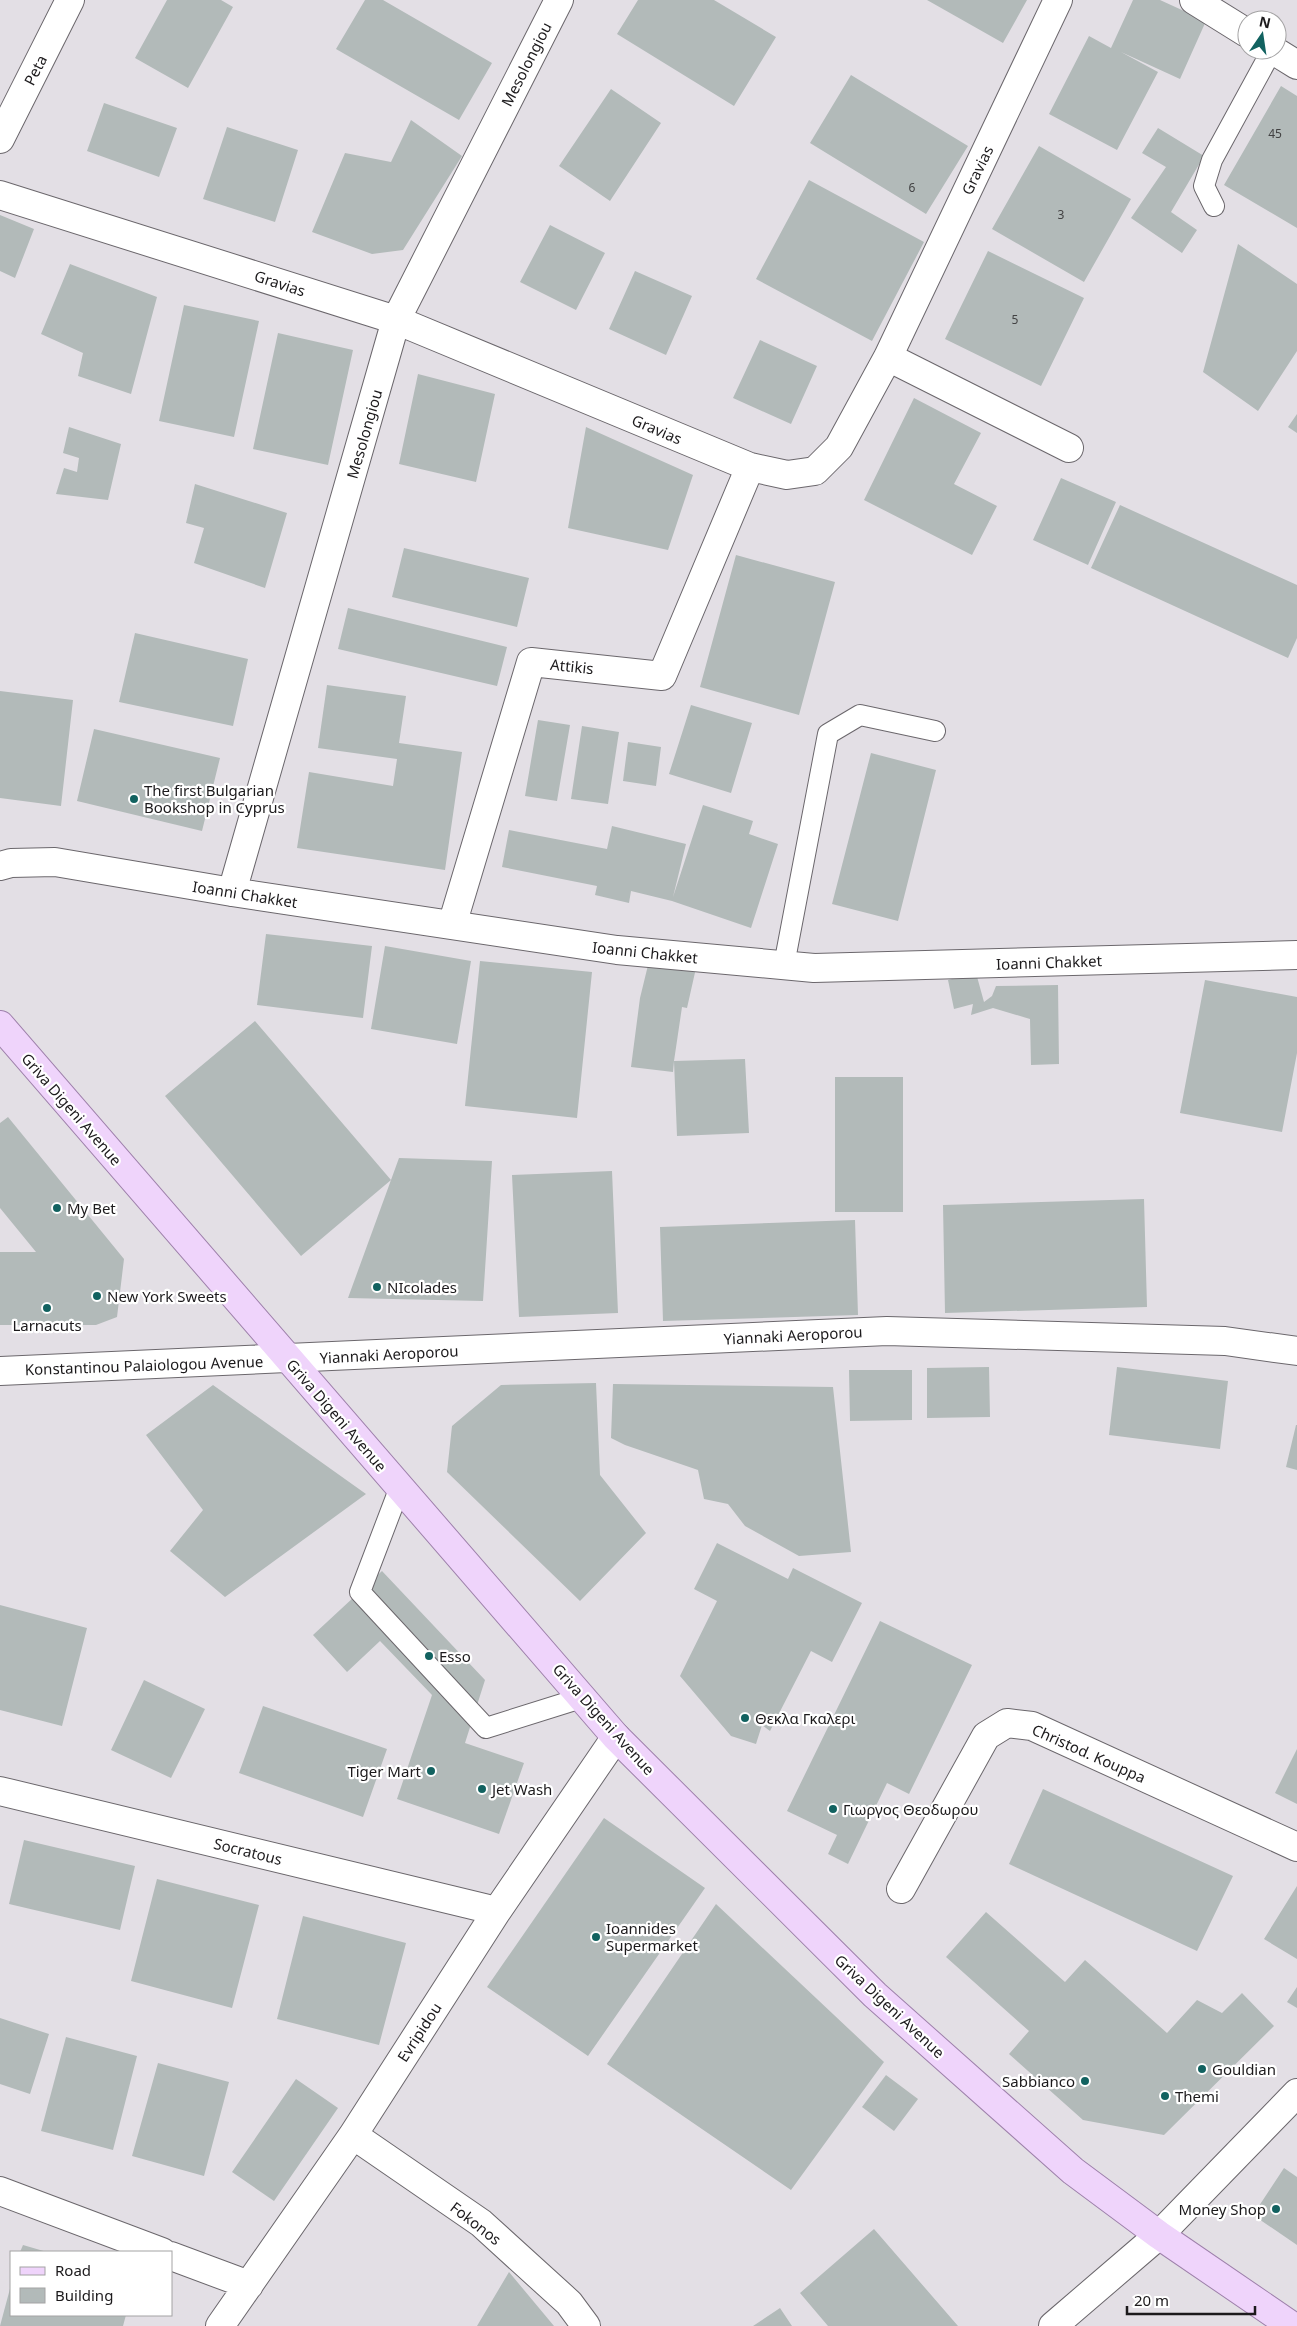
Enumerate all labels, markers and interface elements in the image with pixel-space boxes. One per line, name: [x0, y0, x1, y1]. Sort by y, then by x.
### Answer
north arrow: [1237, 10, 1287, 60]
text: N: [1257, 11, 1273, 32]
street label: Mesolongiou: [496, 18, 556, 110]
street label: Peta: [19, 51, 51, 89]
house number: 45: [1268, 125, 1282, 142]
street label: Gravias: [957, 142, 997, 198]
house number: 6: [909, 179, 916, 196]
house number: 3: [1058, 206, 1065, 223]
street label: Gravias: [252, 265, 308, 301]
house number: 5: [1012, 311, 1019, 328]
street label: Mesolongiou: [342, 387, 386, 481]
street label: Gravias: [629, 410, 685, 448]
street label: Attikis: [549, 654, 595, 678]
place label: The first Bulgarian Bookshop in Cyprus: [144, 780, 285, 817]
marker: The first Bulgarian Bookshop in Cyprus: [128, 793, 140, 805]
street label: Ioanni Chakket: [191, 876, 299, 912]
street label: Ioanni Chakket: [591, 937, 699, 968]
street label: Ioanni Chakket: [996, 950, 1103, 974]
street label: Griva Digeni Avenue: [17, 1048, 127, 1170]
place label: My Bet: [67, 1198, 116, 1218]
marker: My Bet: [51, 1202, 63, 1214]
place label: NIcolades: [387, 1277, 457, 1297]
marker: NIcolades: [371, 1281, 383, 1293]
place label: New York Sweets: [107, 1286, 227, 1306]
marker: New York Sweets: [91, 1290, 103, 1302]
marker: Larnacuts: [41, 1302, 53, 1314]
place label: Larnacuts: [12, 1315, 82, 1335]
street label: Yiannaki Aeroporou: [723, 1321, 863, 1349]
street label: Yiannaki Aeroporou: [319, 1340, 459, 1368]
street label: Konstantinou Palaiologou Avenue: [24, 1351, 264, 1379]
street label: Griva Digeni Avenue: [282, 1354, 392, 1476]
place label: Esso: [439, 1646, 471, 1666]
marker: Esso: [423, 1650, 435, 1662]
street label: Griva Digeni Avenue: [549, 1659, 659, 1779]
place label: Θεκλα Γκαλερι: [755, 1708, 856, 1728]
marker: Θεκλα Γκαλερι: [739, 1712, 751, 1724]
street label: Christod. Kouppa: [1029, 1719, 1149, 1787]
place label: Tiger Mart: [347, 1761, 422, 1781]
marker: Tiger Mart: [425, 1765, 437, 1777]
place label: Jet Wash: [490, 1779, 552, 1799]
marker: Jet Wash: [476, 1783, 488, 1795]
place label: Γιωργος Θεοδωρου: [843, 1799, 979, 1819]
marker: Γιωργος Θεοδωρου: [827, 1803, 839, 1815]
street label: Socratous: [212, 1833, 284, 1869]
place label: Ioannides Supermarket: [606, 1918, 698, 1955]
marker: Ioannides Supermarket: [590, 1931, 602, 1943]
street label: Griva Digeni Avenue: [831, 1950, 949, 2062]
street label: Evripidou: [392, 1999, 446, 2065]
place label: Gouldian: [1212, 2059, 1276, 2079]
marker: Gouldian: [1196, 2063, 1208, 2075]
place label: Sabbianco: [1002, 2071, 1075, 2091]
marker: Sabbianco: [1079, 2075, 1091, 2087]
place label: Themi: [1175, 2086, 1219, 2106]
marker: Themi: [1159, 2090, 1171, 2102]
street label: Fokonos: [446, 2197, 506, 2249]
place label: Money Shop: [1179, 2199, 1266, 2219]
marker: Money Shop: [1270, 2203, 1282, 2215]
legend: [10, 2251, 172, 2316]
text: Road: [55, 2260, 91, 2280]
scale bar: [1127, 2284, 1254, 2316]
text: Building: [55, 2285, 113, 2305]
text: 20 m: [1134, 2290, 1169, 2310]

